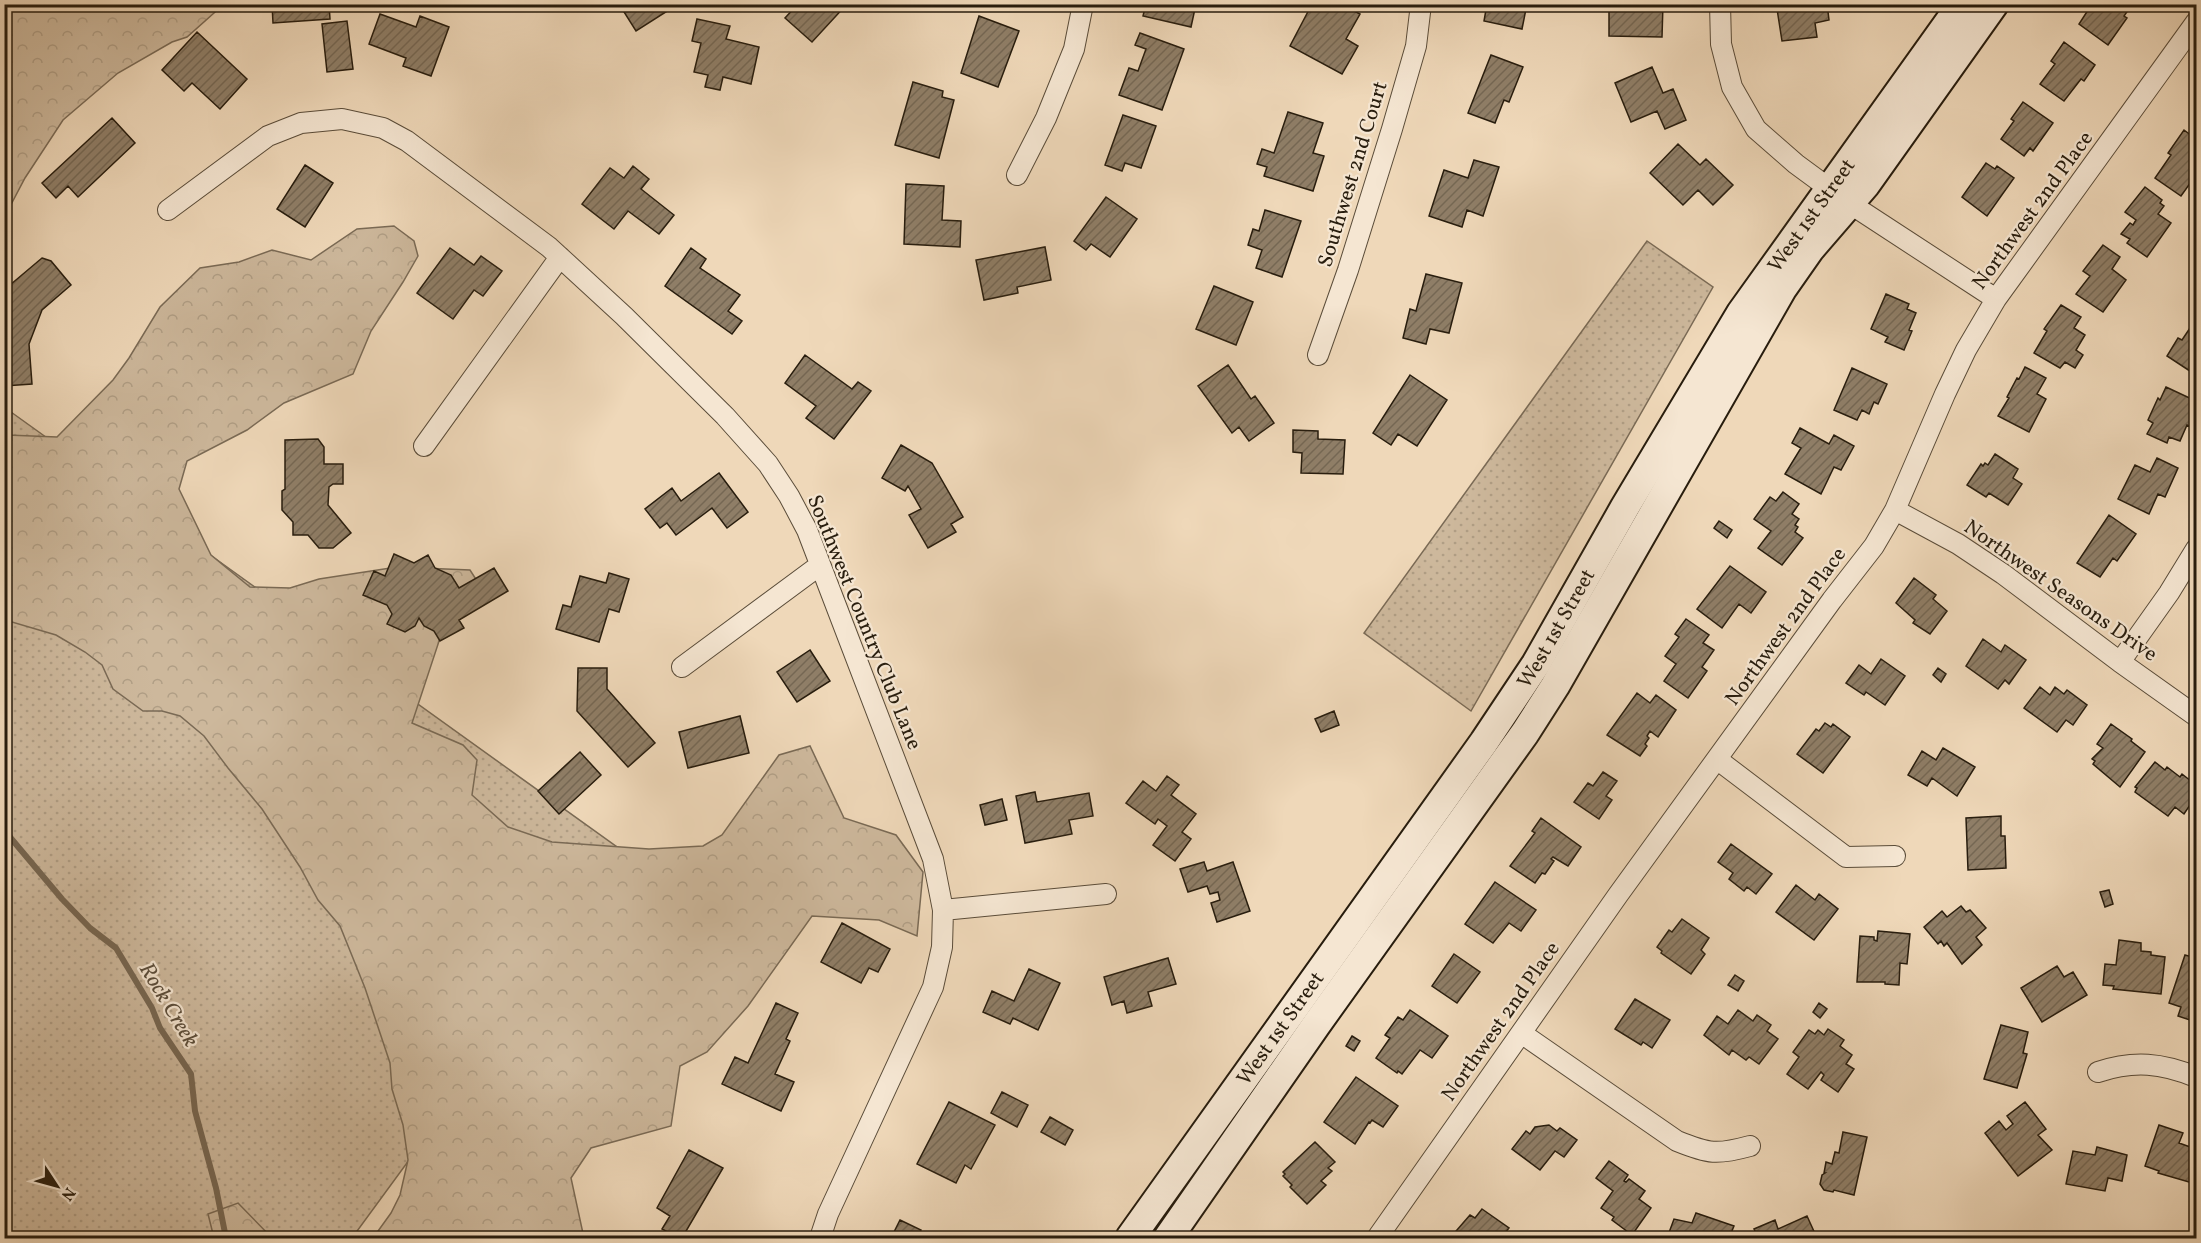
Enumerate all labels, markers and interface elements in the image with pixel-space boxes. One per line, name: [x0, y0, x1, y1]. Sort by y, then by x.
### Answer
street label: Southwest 2nd Court: [1311, 78, 1396, 271]
street label: Northwest 2nd Place: [1966, 126, 2101, 296]
street label: West 1st Street: [1762, 153, 1863, 279]
street label: Southwest Country Club Lane: [799, 491, 928, 755]
street label: Northwest Seasons Drive: [1957, 513, 2163, 669]
street label: Northwest 2nd Place: [1719, 542, 1854, 712]
street label: West 1st Street: [1511, 564, 1603, 695]
street label: Northwest 2nd Place: [1435, 936, 1567, 1108]
water label: Rock Creek: [131, 957, 205, 1053]
street label: West 1st Street: [1230, 966, 1332, 1092]
north arrow: [27, 1156, 87, 1216]
text: N: [55, 1182, 80, 1205]

